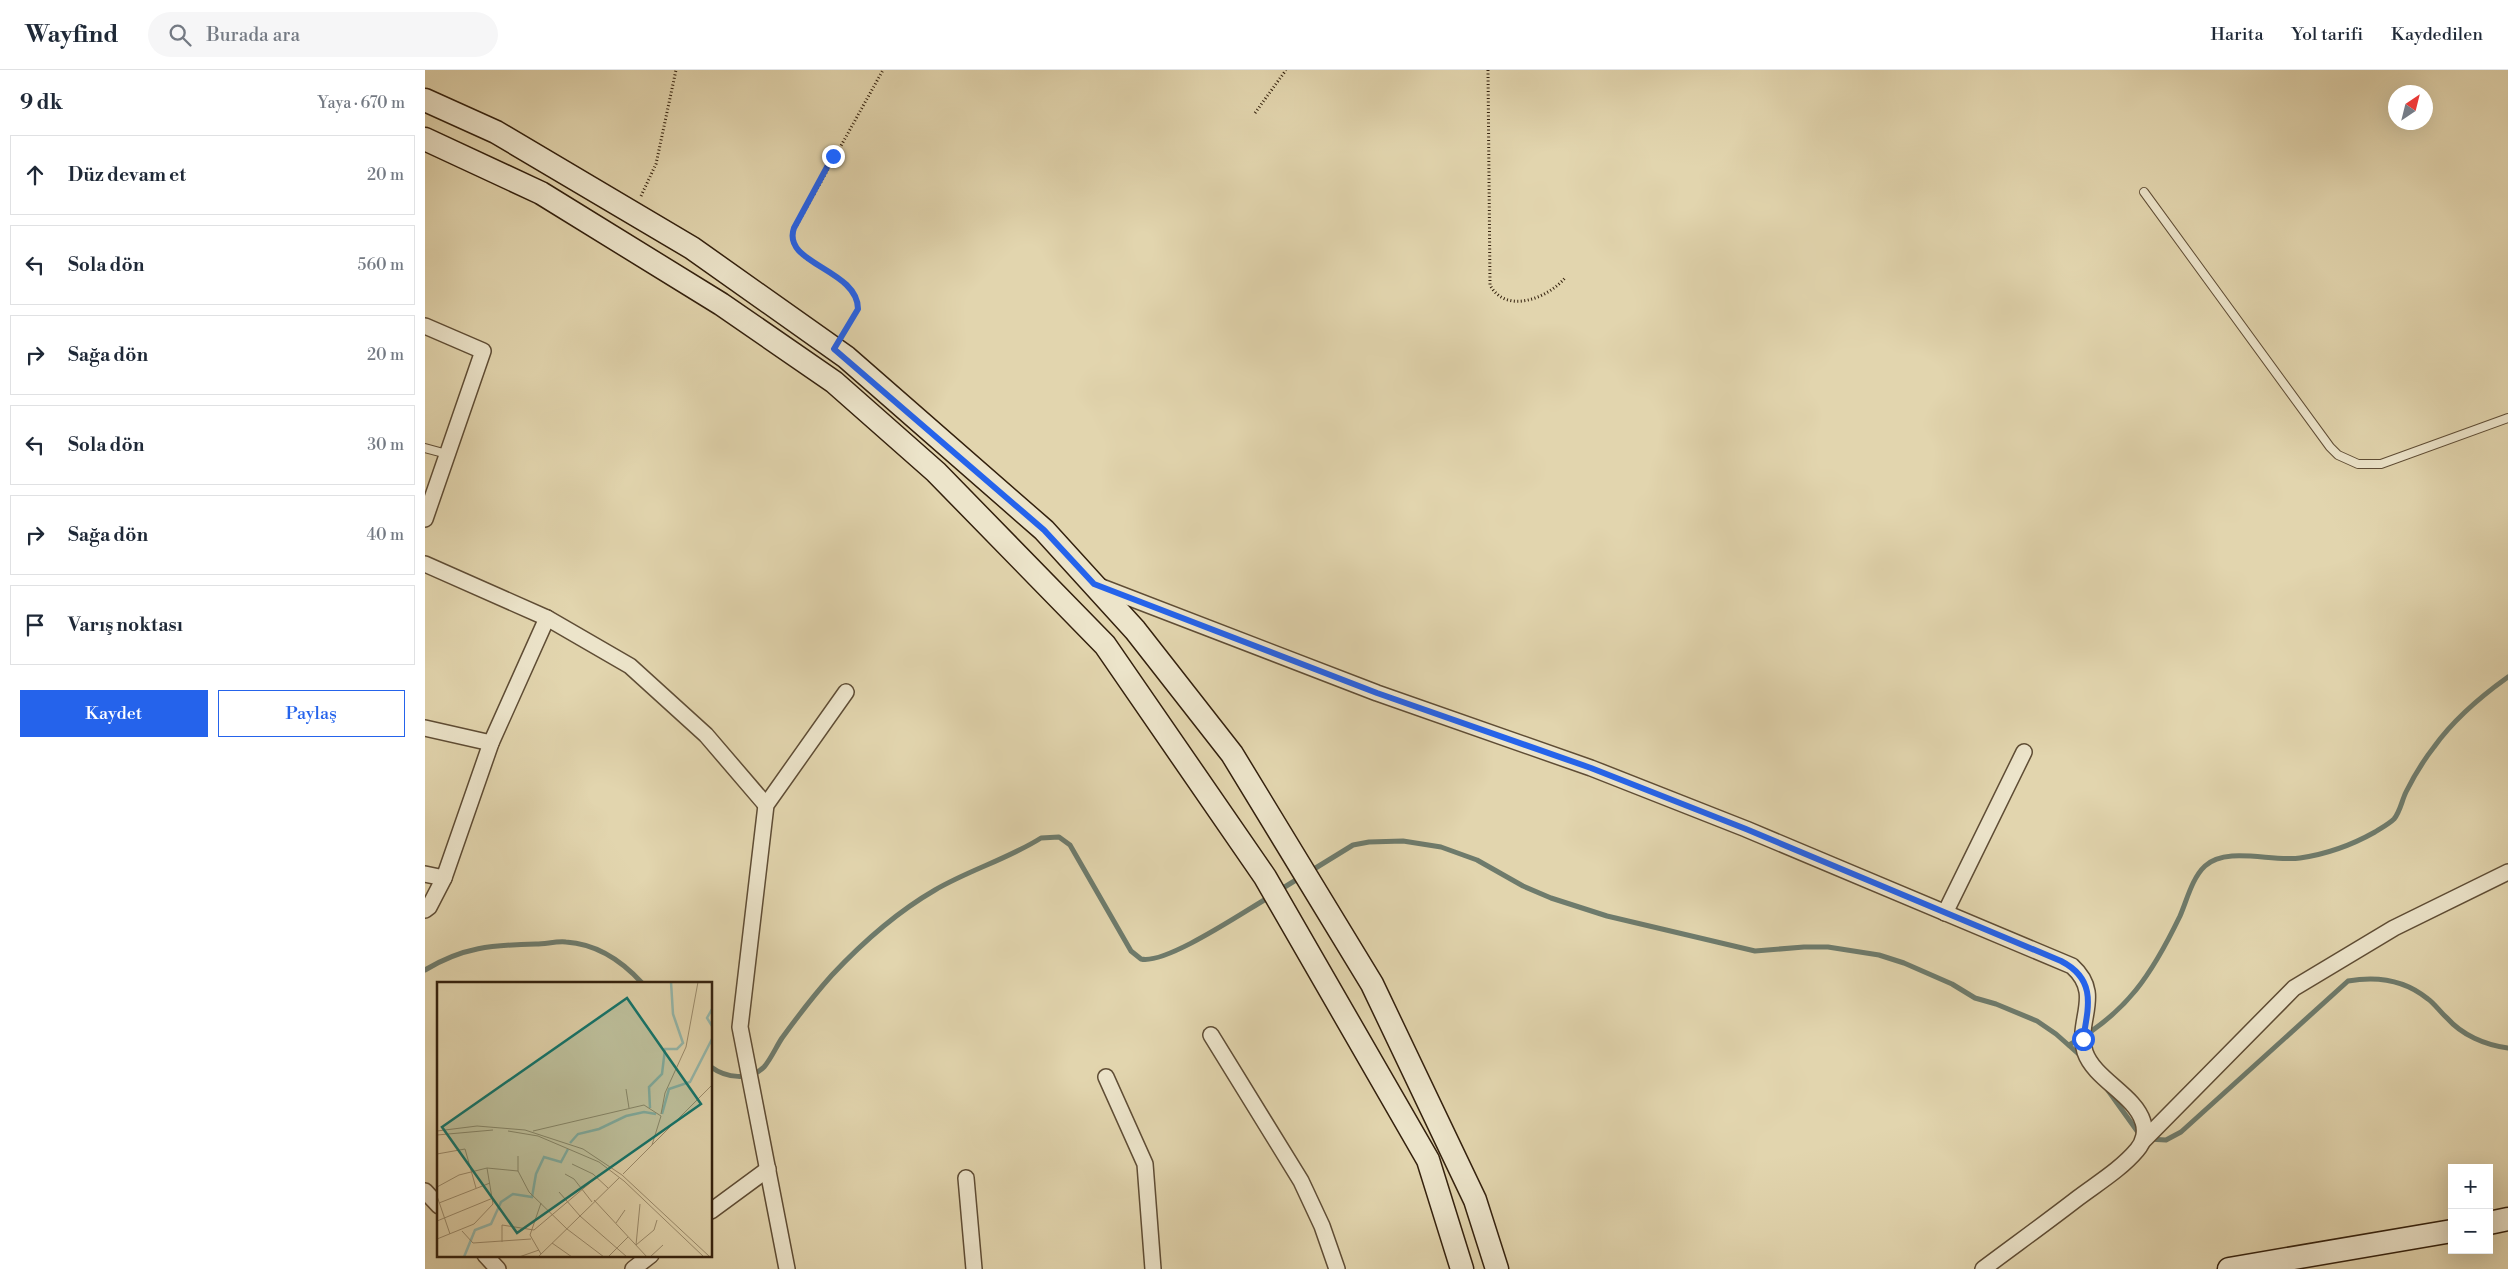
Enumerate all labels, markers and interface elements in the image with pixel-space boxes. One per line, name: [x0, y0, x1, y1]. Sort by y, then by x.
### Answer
search box: [148, 12, 498, 57]
text: Wayfind: [25, 20, 118, 50]
icon: search: [166, 21, 194, 49]
text: Burada ara: [206, 23, 300, 47]
text: Harita: [2211, 23, 2264, 46]
text: Yol tarifi: [2292, 23, 2363, 46]
text: Kaydedilen: [2391, 23, 2483, 46]
north arrow: [2388, 85, 2433, 130]
text: 9 dk: [20, 90, 63, 116]
text: Yaya · 670 m: [318, 93, 405, 113]
route end: [822, 145, 845, 168]
icon: ahead: [21, 161, 49, 189]
text: Düz devam et: [68, 163, 186, 187]
text: 20 m: [367, 165, 404, 185]
icon: left: [21, 251, 49, 279]
text: Sola dön: [68, 253, 144, 277]
text: 560 m: [358, 255, 404, 275]
icon: right: [21, 341, 49, 369]
text: Sağa dön: [68, 343, 148, 367]
text: 20 m: [367, 345, 404, 365]
icon: left: [21, 431, 49, 459]
text: Sola dön: [68, 433, 144, 457]
text: 30 m: [367, 435, 404, 455]
icon: right: [21, 521, 49, 549]
text: Sağa dön: [68, 523, 148, 547]
text: 40 m: [367, 525, 404, 545]
icon: arrive: [21, 611, 49, 639]
text: Varış noktası: [68, 613, 183, 637]
button: Kaydet: [20, 690, 208, 737]
button: Paylaş: [218, 690, 405, 737]
inset map: [437, 982, 713, 1256]
route start: [2072, 1028, 2095, 1051]
map controls: [2448, 1164, 2493, 1254]
button: +: [2448, 1164, 2493, 1209]
button: −: [2448, 1209, 2493, 1254]

